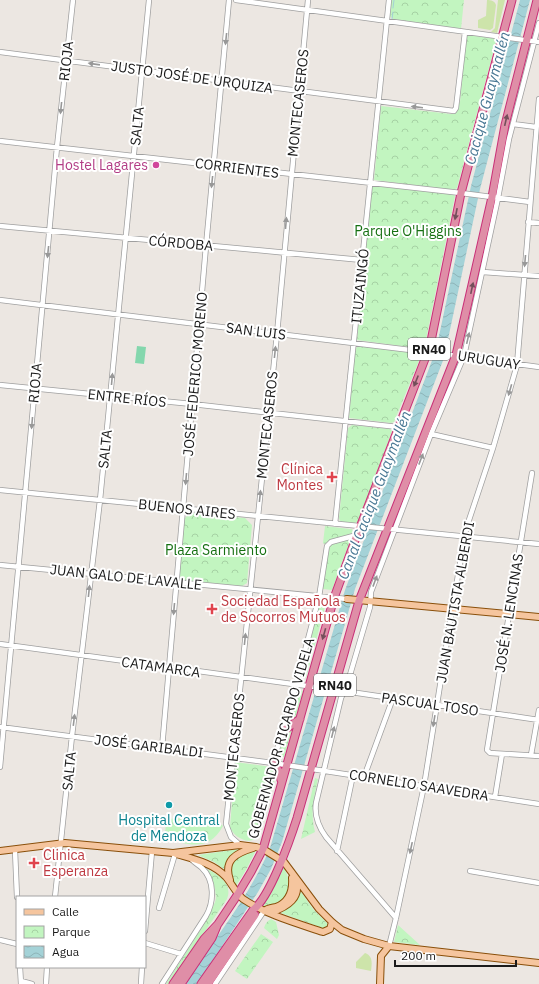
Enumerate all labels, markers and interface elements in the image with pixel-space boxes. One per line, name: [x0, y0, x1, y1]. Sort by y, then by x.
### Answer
water label: Cacique Guaymallén: [460, 29, 514, 167]
one-way arrow: [222, 33, 229, 45]
street label: RIOJA: [55, 40, 77, 82]
street label: MONTECASEROS: [283, 48, 313, 158]
street label: JUSTO JOSÉ DE URQUIZA: [110, 56, 274, 97]
one-way arrow: [88, 61, 100, 67]
one-way arrow: [58, 102, 64, 114]
one-way arrow: [411, 104, 423, 110]
street label: SALTA: [126, 106, 148, 146]
one-way arrow: [504, 113, 510, 126]
street label: CORRIENTES: [194, 154, 280, 182]
place label: Hostel Lagares: [55, 156, 148, 174]
marker: Hostel Lagares: [151, 160, 161, 170]
one-way arrow: [209, 176, 216, 188]
one-way arrow: [453, 208, 459, 220]
one-way arrow: [283, 217, 290, 229]
park label: Parque O'Higgins: [354, 222, 462, 240]
street label: CÓRDOBA: [148, 230, 214, 255]
one-way arrow: [44, 246, 51, 258]
street label: ITUZAINGÓ: [346, 247, 373, 324]
one-way arrow: [521, 255, 528, 267]
one-way arrow: [469, 282, 475, 294]
street label: JOSÉ FEDERICO MORENO: [178, 291, 211, 457]
street label: SAN LUIS: [225, 318, 287, 344]
one-way arrow: [465, 332, 471, 344]
road number: RN40: [408, 338, 450, 360]
one-way arrow: [272, 346, 278, 359]
street label: URUGUAY: [456, 346, 522, 374]
street label: RIOJA: [24, 362, 46, 404]
street label: MONTECASEROS: [252, 370, 282, 480]
one-way arrow: [108, 373, 115, 385]
one-way arrow: [413, 375, 419, 387]
street label: ENTRE RÍOS: [87, 384, 167, 411]
one-way arrow: [506, 384, 512, 396]
water label: Canal Cacique Guaymallén: [333, 408, 415, 582]
one-way arrow: [28, 417, 35, 429]
street label: SALTA: [94, 429, 116, 469]
one-way arrow: [419, 453, 425, 465]
place label: Clínica Montes: [276, 460, 324, 494]
marker: Clínica Montes: [326, 471, 338, 483]
one-way arrow: [183, 473, 189, 485]
one-way arrow: [257, 490, 263, 502]
street label: BUENOS AIRES: [137, 495, 237, 523]
street label: JUAN BAUTISTA ALBERDI: [432, 520, 478, 684]
park label: Plaza Sarmiento: [165, 541, 267, 559]
street label: JOSÉ N. LENCINAS: [490, 552, 527, 674]
street label: JUAN GALO DE LAVALLE: [49, 560, 203, 594]
one-way arrow: [372, 574, 378, 586]
one-way arrow: [85, 585, 92, 597]
place label: Sociedad Española de Socorros Mutuos: [221, 592, 346, 626]
one-way arrow: [171, 602, 178, 615]
marker: Sociedad Española de Socorros Mutuos: [206, 603, 218, 615]
one-way arrow: [321, 629, 327, 641]
one-way arrow: [242, 633, 249, 645]
street label: GOBERNADOR RICARDO VIDELA: [244, 635, 318, 840]
street label: CATAMARCA: [120, 653, 202, 681]
road number: RN40: [314, 674, 356, 696]
street label: PASCUAL TOSO: [380, 688, 480, 720]
street label: MONTECASEROS: [219, 692, 249, 802]
one-way arrow: [71, 714, 77, 727]
one-way arrow: [431, 714, 437, 727]
one-way arrow: [330, 726, 336, 738]
street label: JOSÉ GARIBALDI: [93, 729, 205, 762]
street label: SALTA: [58, 751, 80, 791]
street label: CORNELIO SAAVEDRA: [348, 765, 490, 805]
marker: Hospital Central de Mendoza: [164, 800, 174, 810]
place label: Hospital Central de Mendoza: [118, 811, 220, 845]
one-way arrow: [407, 842, 413, 854]
place label: Clinica Esperanza: [43, 846, 109, 880]
marker: Clinica Esperanza: [28, 857, 40, 869]
legend: [16, 896, 146, 968]
text: Calle: [52, 904, 79, 919]
text: Parque: [52, 924, 91, 939]
scale bar: [395, 942, 516, 968]
text: Agua: [52, 944, 80, 959]
text: 200 m: [401, 948, 436, 963]

